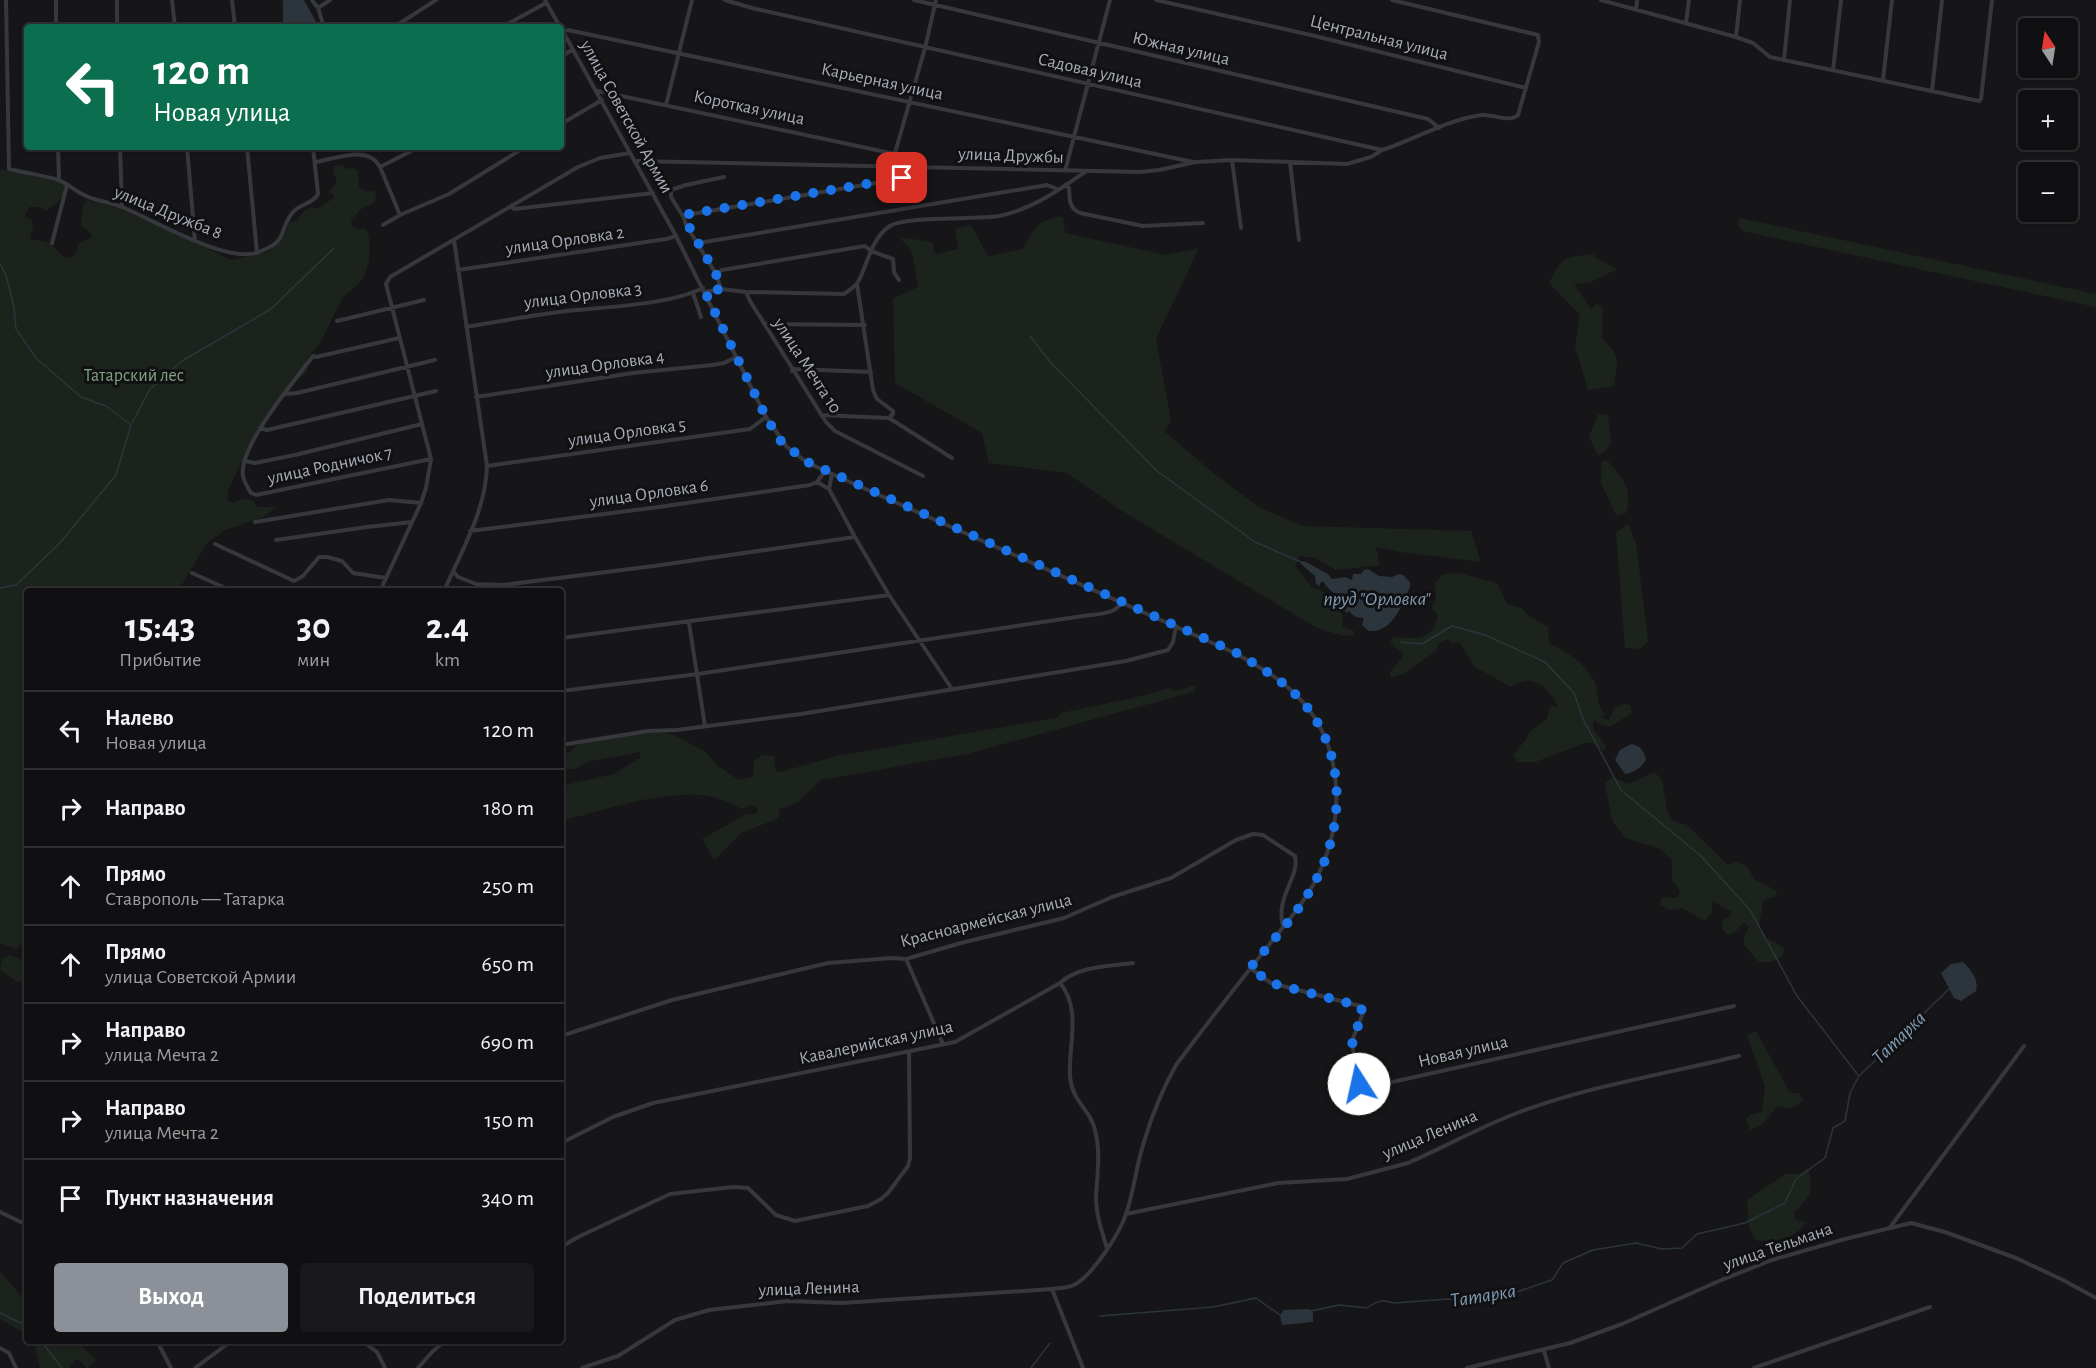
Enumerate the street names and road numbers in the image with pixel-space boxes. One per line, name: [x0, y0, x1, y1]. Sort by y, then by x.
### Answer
street label: Центральная улица: [1308, 12, 1450, 64]
street label: Южная улица: [1131, 29, 1231, 69]
street label: улица Советской Армии: [576, 36, 676, 197]
street label: Садовая улица: [1036, 50, 1144, 92]
street label: Карьерная улица: [819, 60, 945, 104]
street label: Короткая улица: [692, 87, 806, 129]
street label: улица Дружбы: [957, 144, 1064, 167]
street label: улица Дружба 8: [111, 182, 225, 243]
street label: улица Орловка 2: [504, 224, 625, 258]
street label: улица Орловка 3: [522, 280, 643, 312]
street label: улица Мечта 10: [769, 314, 844, 417]
street label: улица Орловка 4: [543, 348, 666, 382]
street label: улица Орловка 5: [566, 416, 687, 450]
street label: улица Родничок 7: [265, 444, 394, 488]
street label: улица Орловка 6: [588, 477, 709, 511]
street label: Красноармейская улица: [898, 891, 1074, 951]
street label: Кавалерийская улица: [797, 1018, 955, 1068]
street label: Новая улица: [1416, 1033, 1510, 1071]
street label: улица Ленина: [1379, 1107, 1480, 1163]
street label: улица Тельмана: [1720, 1220, 1835, 1274]
street label: улица Ленина: [757, 1278, 860, 1300]

